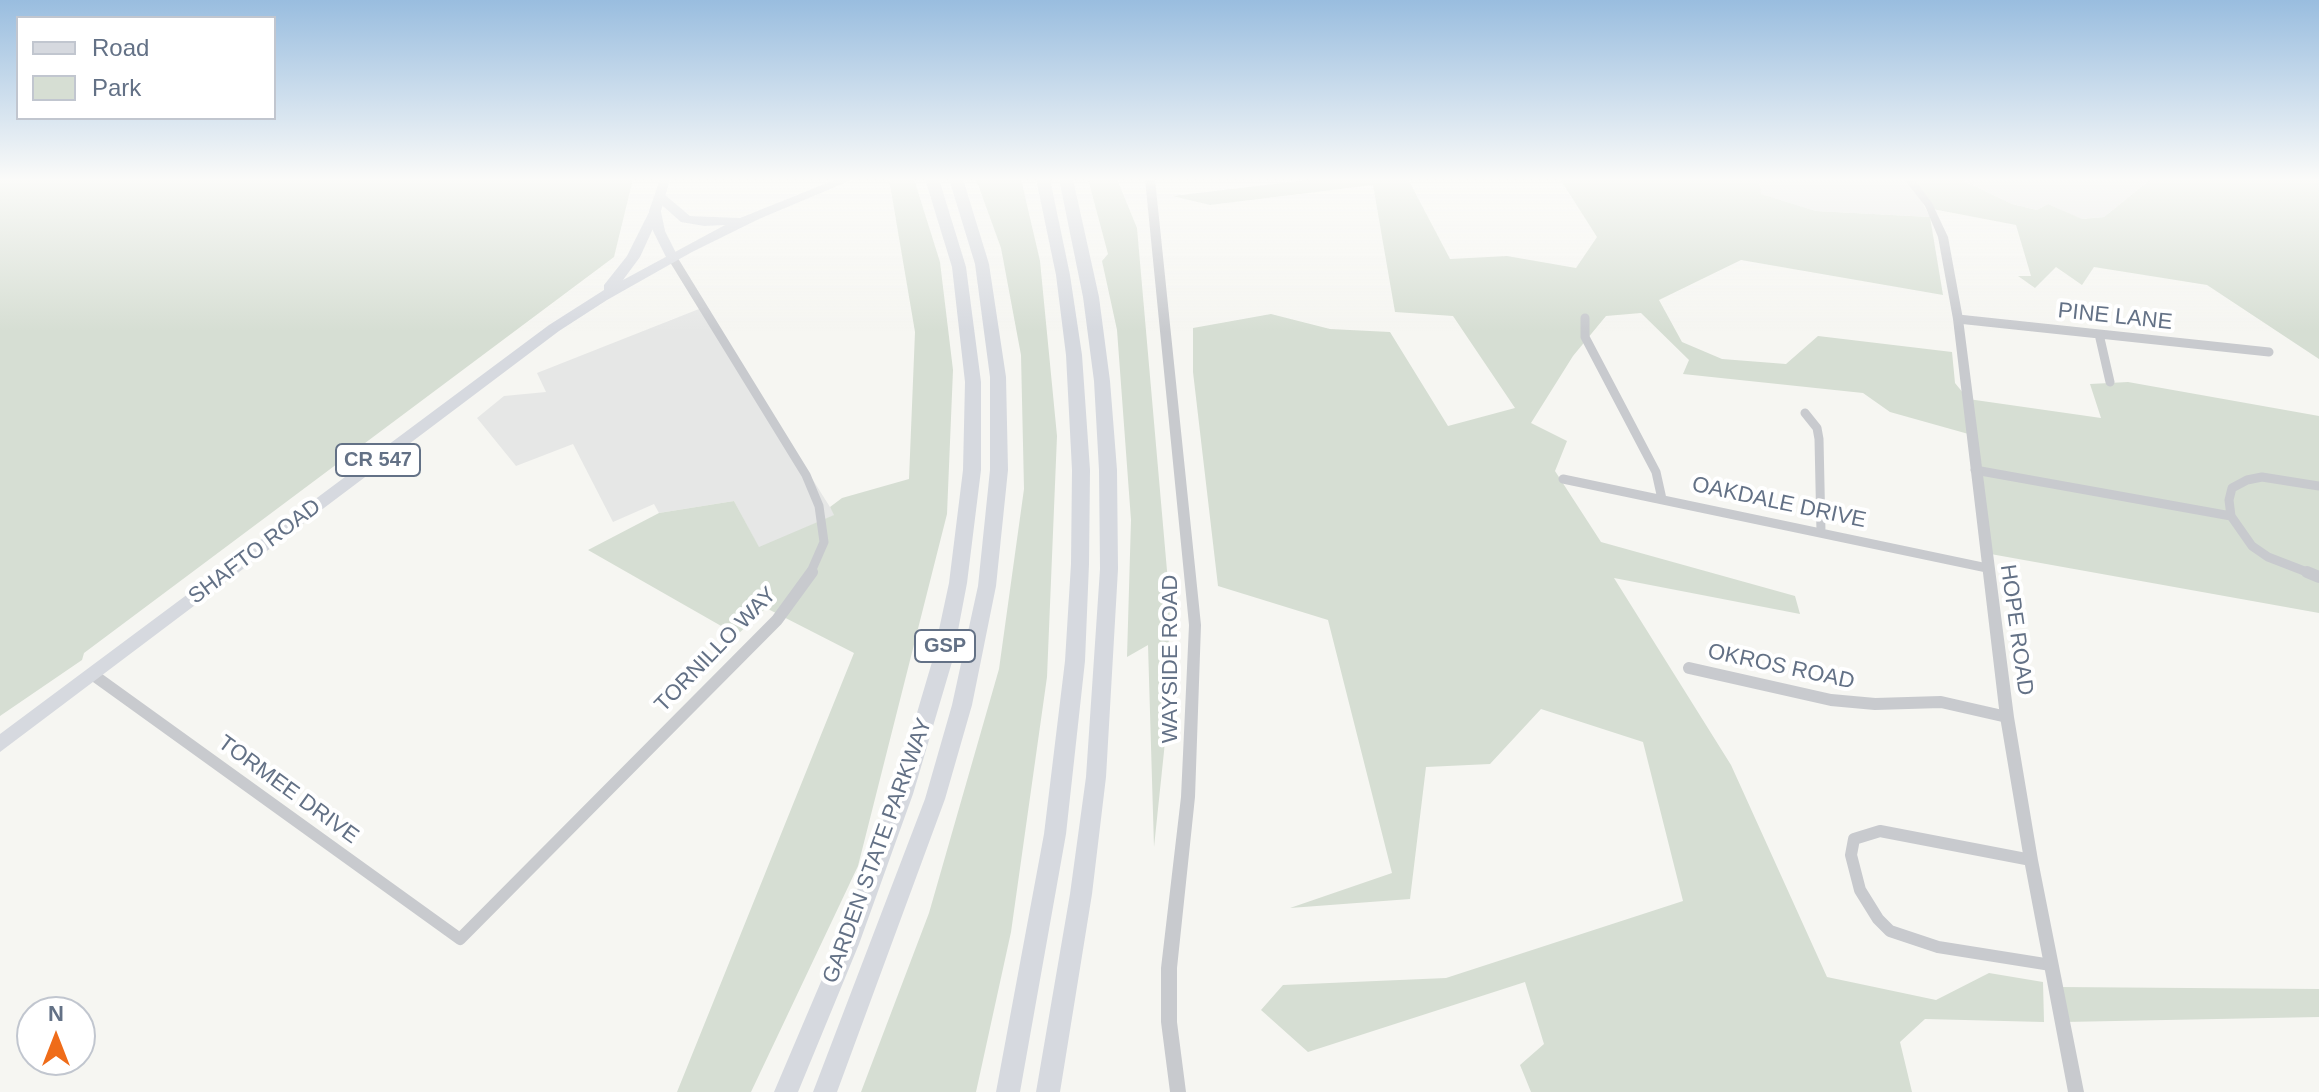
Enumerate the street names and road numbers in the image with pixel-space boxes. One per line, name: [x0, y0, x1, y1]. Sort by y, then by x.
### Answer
street label: PINE LANE: [2056, 298, 2174, 336]
road number: CR 547: [336, 444, 420, 476]
street label: OAKDALE DRIVE: [1690, 472, 1868, 534]
street label: SHAFTO ROAD: [184, 494, 326, 610]
street label: HOPE ROAD: [1994, 563, 2038, 697]
street label: WAYSIDE ROAD: [1158, 575, 1184, 743]
street label: TORNILLO WAY: [650, 582, 782, 718]
road number: GSP: [915, 630, 975, 662]
street label: OKROS ROAD: [1705, 639, 1857, 695]
street label: GARDEN STATE PARKWAY: [818, 715, 938, 987]
street label: TORMEE DRIVE: [213, 730, 363, 850]

